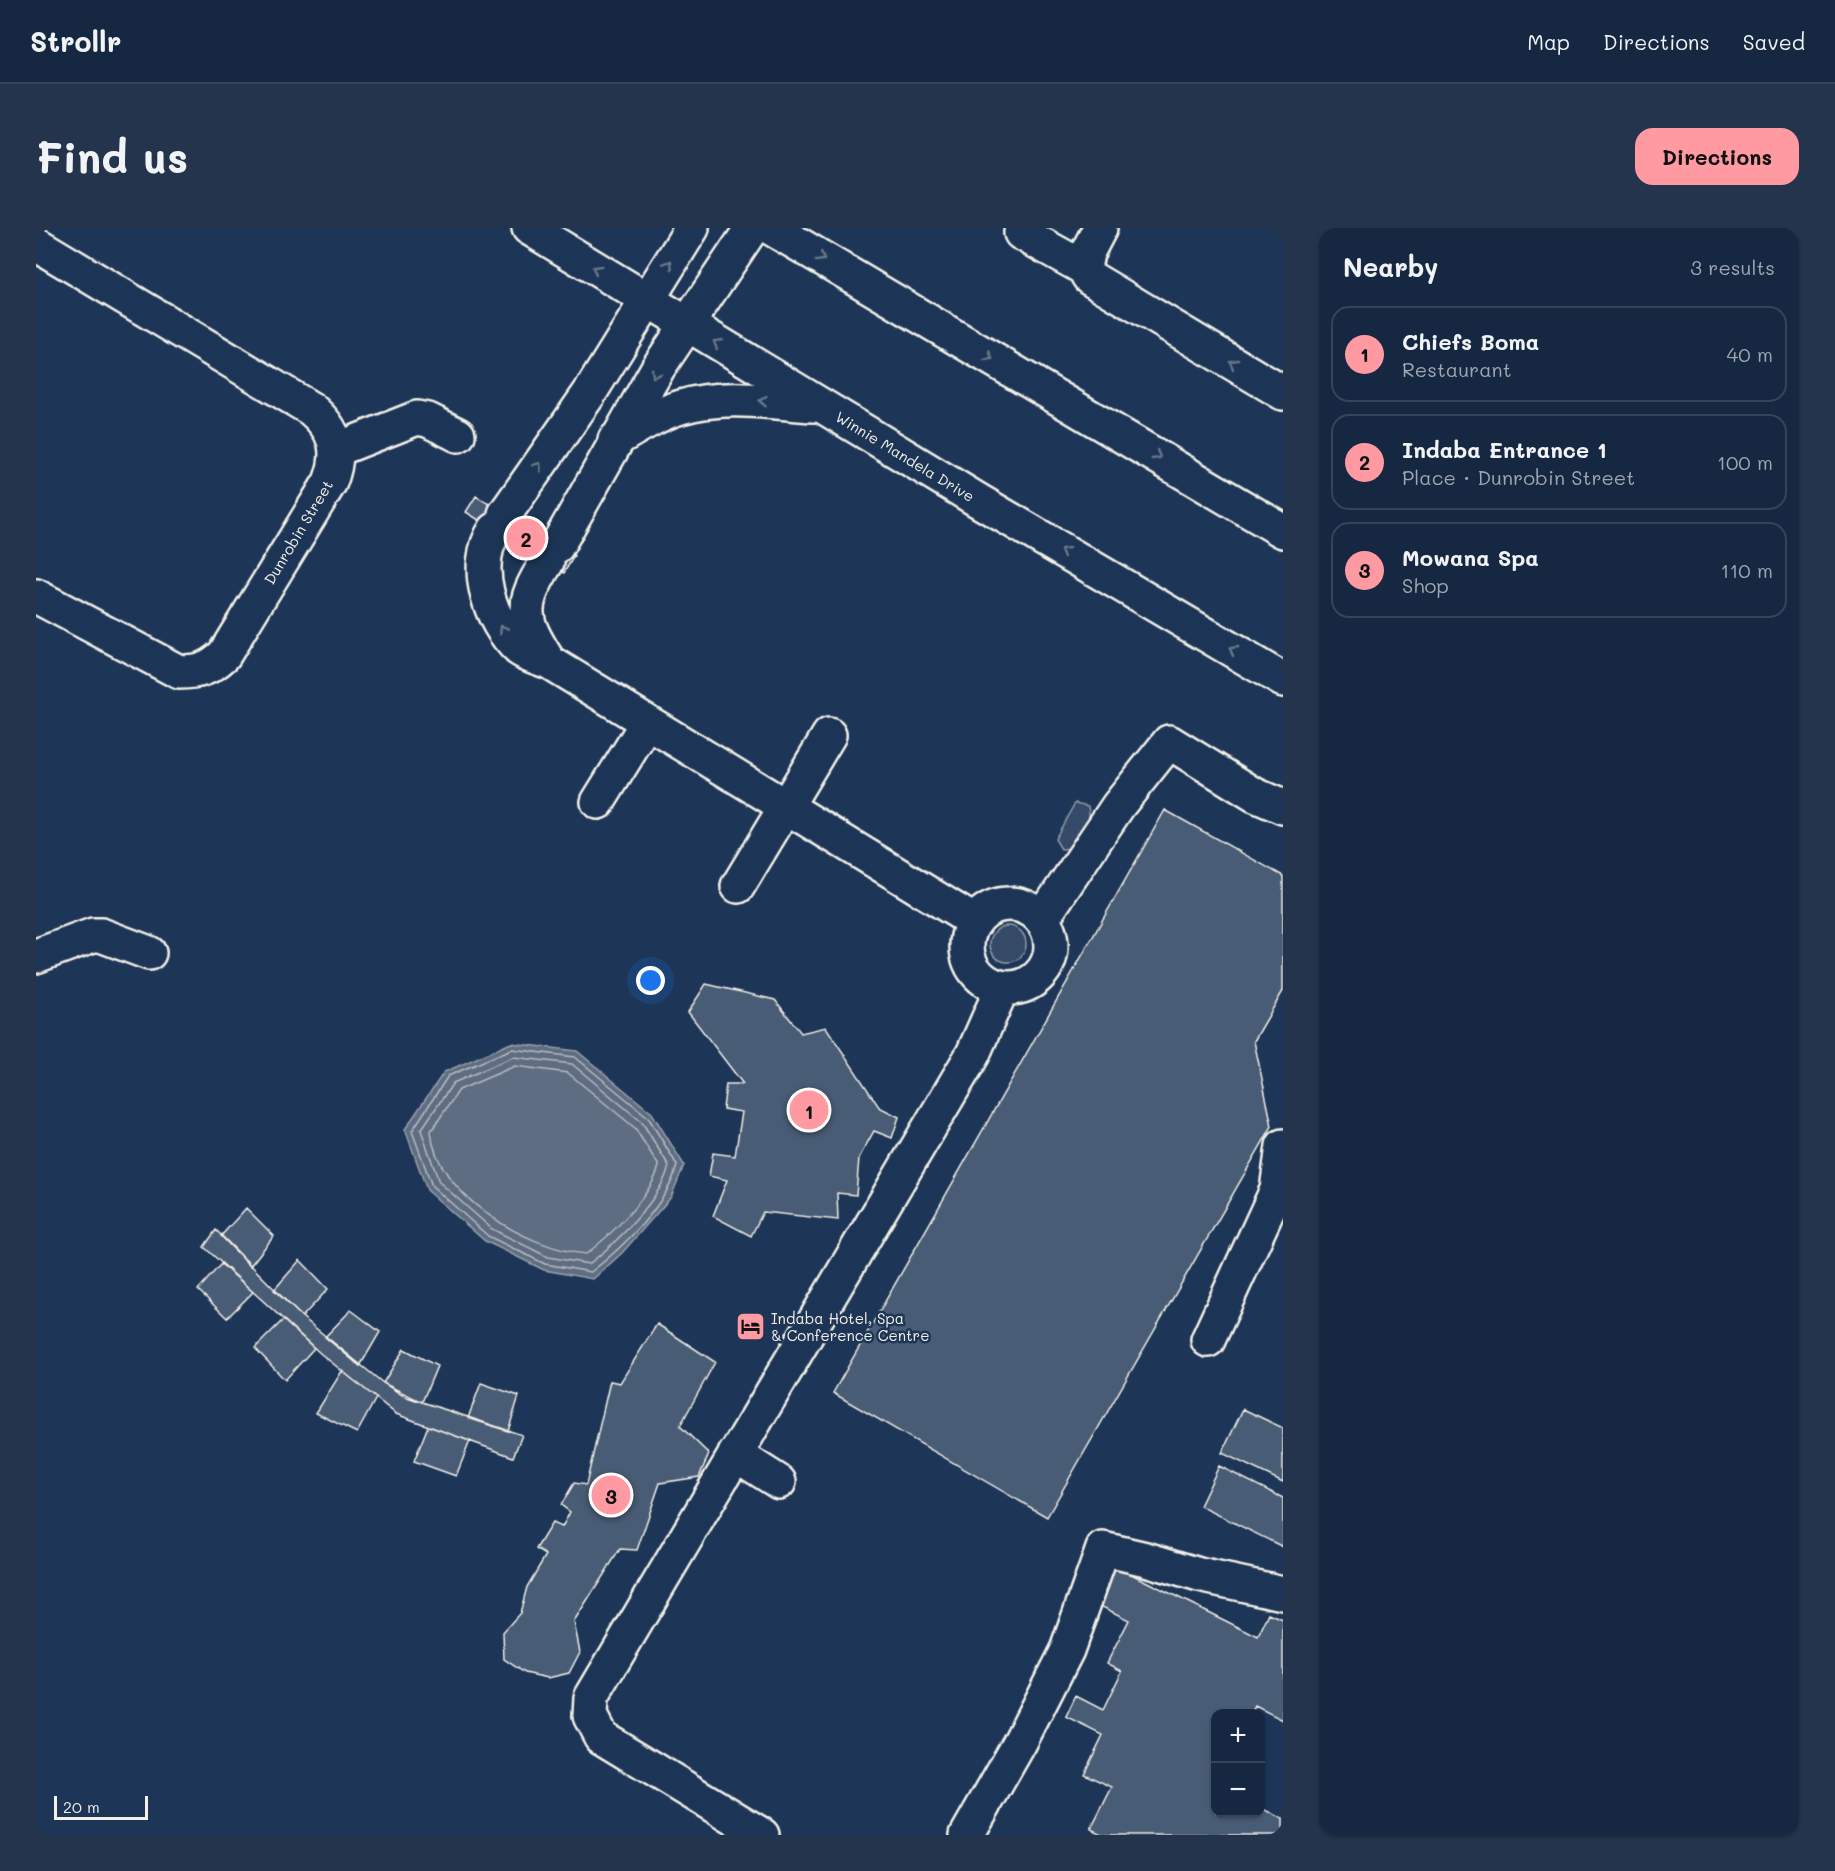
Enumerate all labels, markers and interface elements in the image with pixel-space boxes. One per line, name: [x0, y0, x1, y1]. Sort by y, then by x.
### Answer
text: Strollr: [30, 23, 121, 59]
text: Map: [1527, 28, 1570, 55]
text: Directions: [1603, 28, 1710, 55]
text: Saved: [1743, 28, 1805, 55]
button: Directions: [1635, 128, 1799, 185]
text: Find us: [36, 129, 188, 184]
one-way arrow: [815, 250, 825, 262]
text: Nearby: [1343, 250, 1438, 284]
text: 3 results: [1690, 254, 1775, 280]
one-way arrow: [662, 260, 673, 271]
one-way arrow: [592, 265, 602, 276]
text: Chiefs Boma: [1402, 327, 1539, 356]
one-way arrow: [713, 339, 723, 351]
text: 1: [1360, 341, 1369, 367]
text: 40 m: [1727, 341, 1773, 367]
one-way arrow: [983, 350, 993, 361]
text: Restaurant: [1402, 356, 1512, 382]
one-way arrow: [1228, 359, 1239, 371]
one-way arrow: [651, 368, 663, 378]
one-way arrow: [758, 395, 767, 408]
street label: Winnie Mandela Drive: [832, 406, 978, 506]
text: Indaba Entrance 1: [1402, 435, 1607, 464]
one-way arrow: [1151, 449, 1161, 461]
text: 2: [1359, 449, 1370, 475]
text: 100 m: [1717, 449, 1773, 475]
one-way arrow: [531, 461, 542, 472]
text: Place · Dunrobin Street: [1402, 464, 1635, 490]
street label: Dunrobin Street: [259, 476, 337, 588]
pin: 2: [506, 516, 546, 560]
text: Mowana Spa: [1402, 543, 1539, 572]
one-way arrow: [1060, 547, 1071, 559]
text: 3: [1359, 557, 1371, 583]
text: 110 m: [1720, 557, 1773, 583]
text: Shop: [1402, 572, 1449, 598]
one-way arrow: [499, 624, 510, 635]
one-way arrow: [1229, 646, 1239, 658]
your location: [636, 966, 665, 995]
pin: 1: [790, 1088, 828, 1132]
place label: Indaba Hotel, Spa & Conference Centre: [771, 1308, 929, 1345]
hotel icon: Indaba Hotel, Spa & Conference Centre: [734, 1311, 766, 1343]
pin: 3: [592, 1472, 630, 1518]
map controls: [1211, 1709, 1265, 1817]
button: +: [1211, 1709, 1265, 1763]
button: −: [1211, 1763, 1265, 1817]
scale bar: [54, 1793, 148, 1820]
text: 20 m: [63, 1796, 100, 1817]

